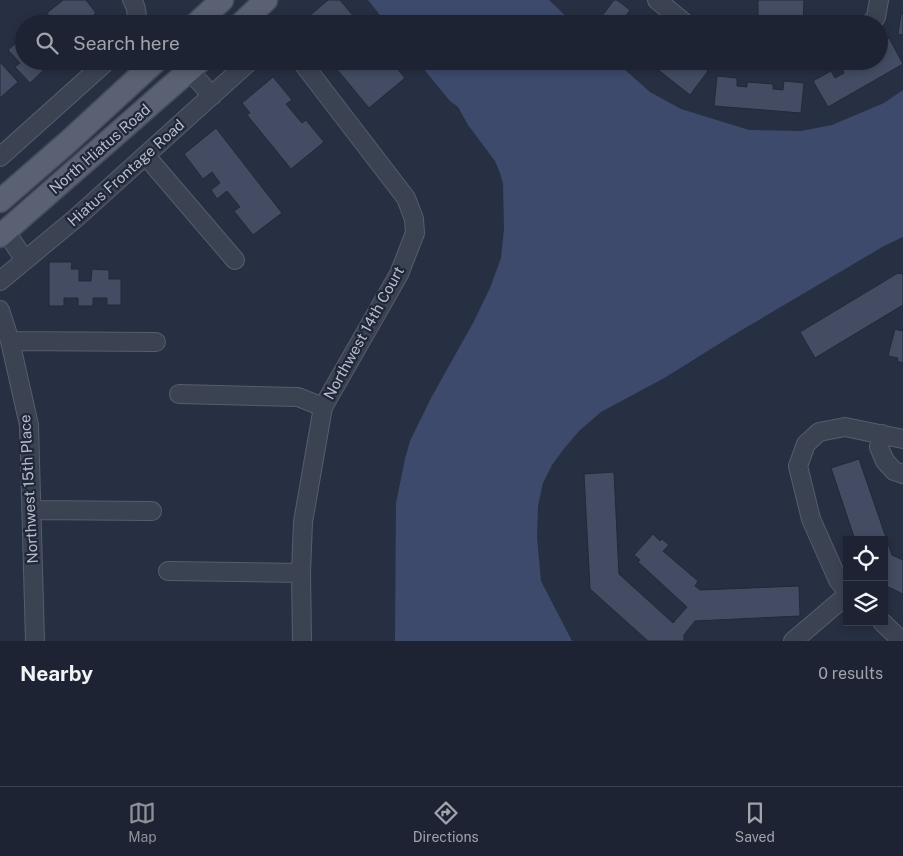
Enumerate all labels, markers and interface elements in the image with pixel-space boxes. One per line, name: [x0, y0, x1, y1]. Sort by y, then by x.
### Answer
search box: [15, 15, 888, 70]
icon: search: [33, 29, 61, 57]
text: Search here: [73, 32, 180, 54]
street label: North Hiatus Road: [46, 100, 153, 197]
street label: Hiatus Frontage Road: [64, 116, 187, 229]
street label: Northwest 14th Court: [320, 263, 407, 402]
street label: Northwest 15th Place: [16, 414, 41, 564]
map controls: [843, 536, 888, 626]
button: locate: [843, 536, 888, 581]
button: layers: [843, 581, 888, 626]
text: Nearby: [20, 661, 93, 686]
text: 0 results: [818, 664, 883, 683]
tab: Map: [128, 799, 157, 845]
tab: Directions: [413, 799, 479, 845]
tab: Saved: [735, 799, 775, 845]

